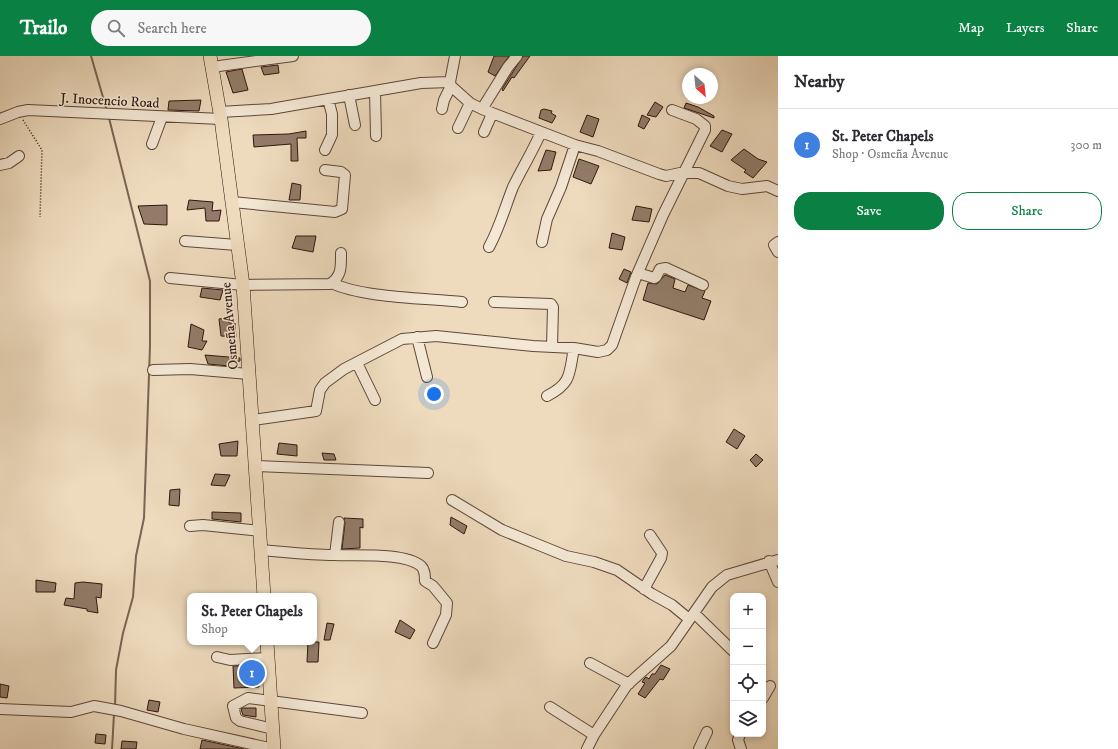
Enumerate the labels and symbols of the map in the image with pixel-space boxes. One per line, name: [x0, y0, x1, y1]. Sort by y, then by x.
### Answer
north arrow: [682, 68, 718, 104]
street label: J. Inocencio Road: [58, 89, 160, 113]
street label: Osmeña Avenue: [217, 281, 243, 370]
your location: [424, 384, 444, 404]
pin: 1: [239, 658, 265, 688]

